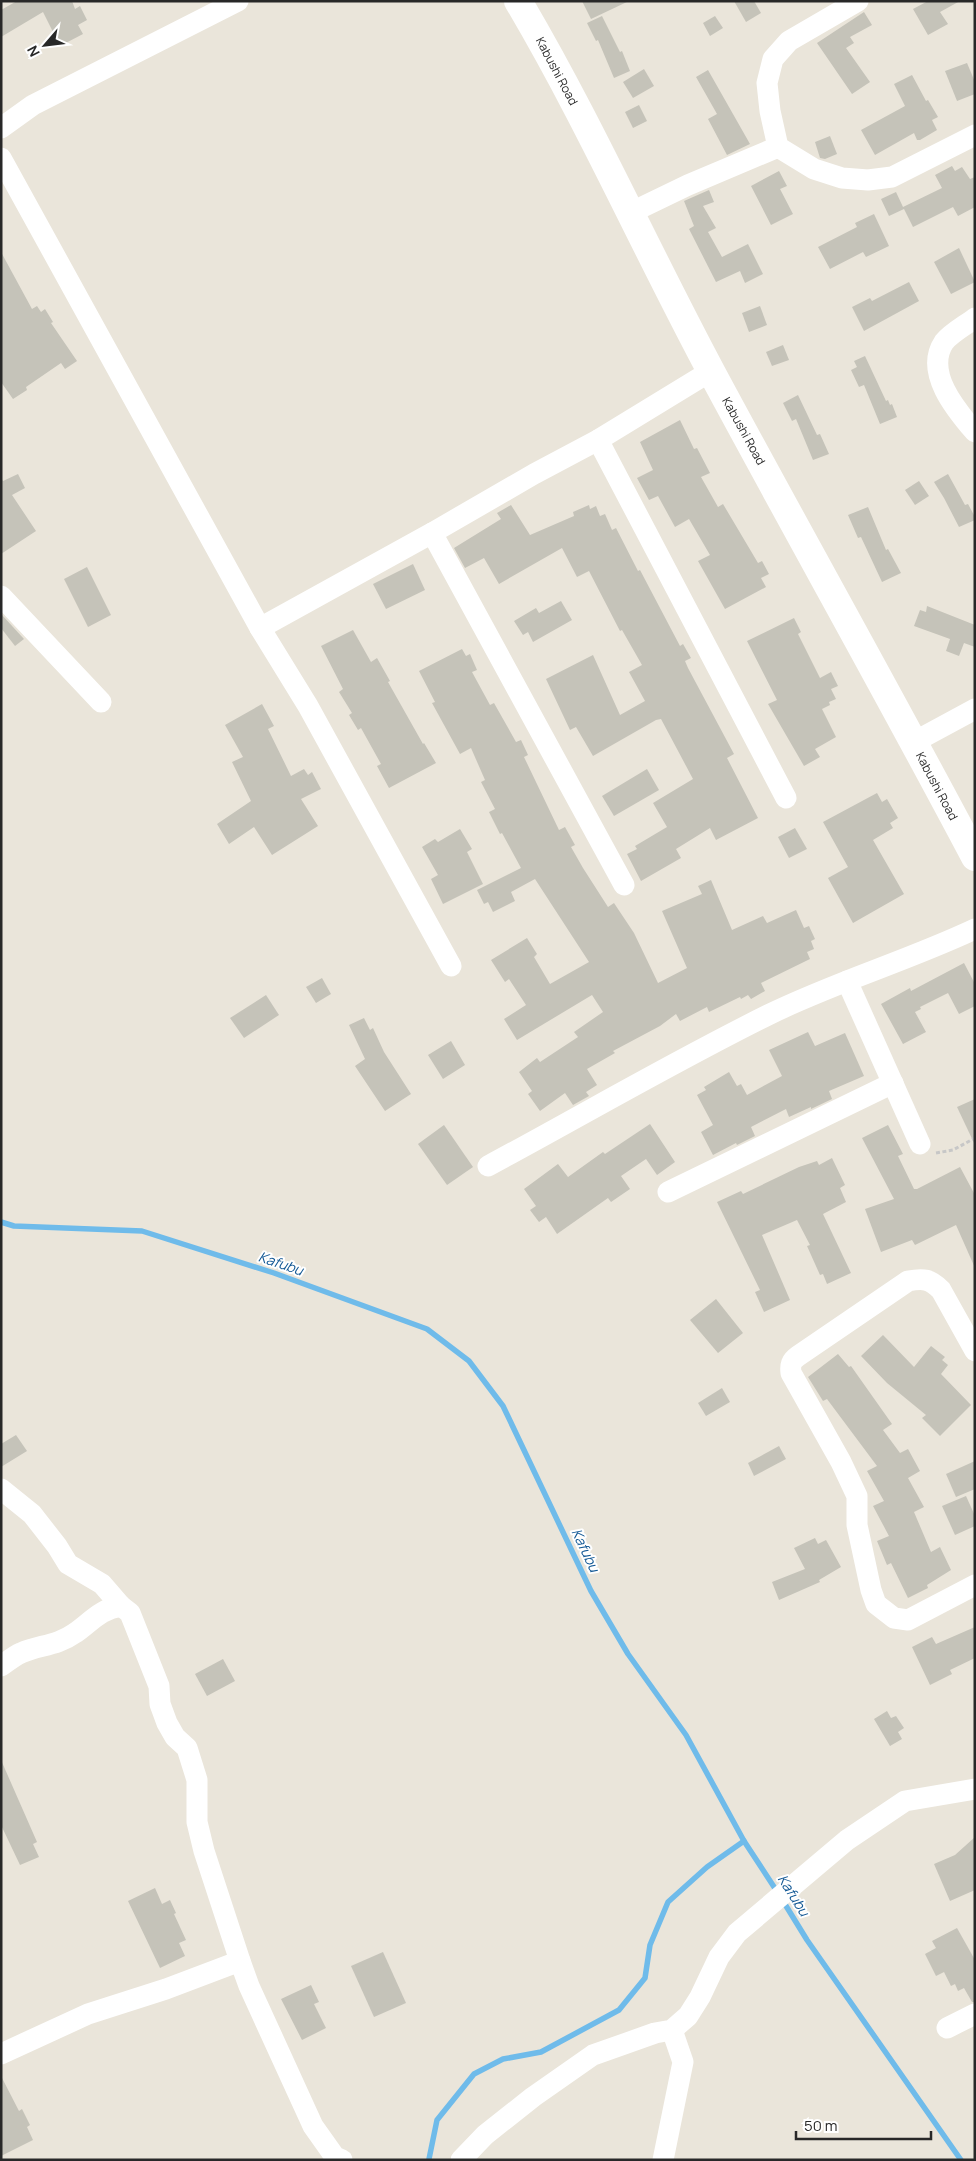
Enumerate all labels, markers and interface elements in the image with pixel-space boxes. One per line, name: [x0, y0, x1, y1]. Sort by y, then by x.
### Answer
north arrow: [20, 20, 70, 70]
street label: Kabushi Road: [532, 34, 582, 108]
text: N: [22, 42, 44, 60]
street label: Kabushi Road: [718, 394, 770, 468]
street label: Kabushi Road: [912, 749, 962, 823]
water label: Kafubu: [256, 1247, 307, 1280]
water label: Kafubu: [568, 1525, 605, 1576]
water label: Kafubu: [774, 1870, 815, 1921]
scale bar: [796, 2108, 931, 2140]
text: 50 m: [804, 2115, 838, 2136]

